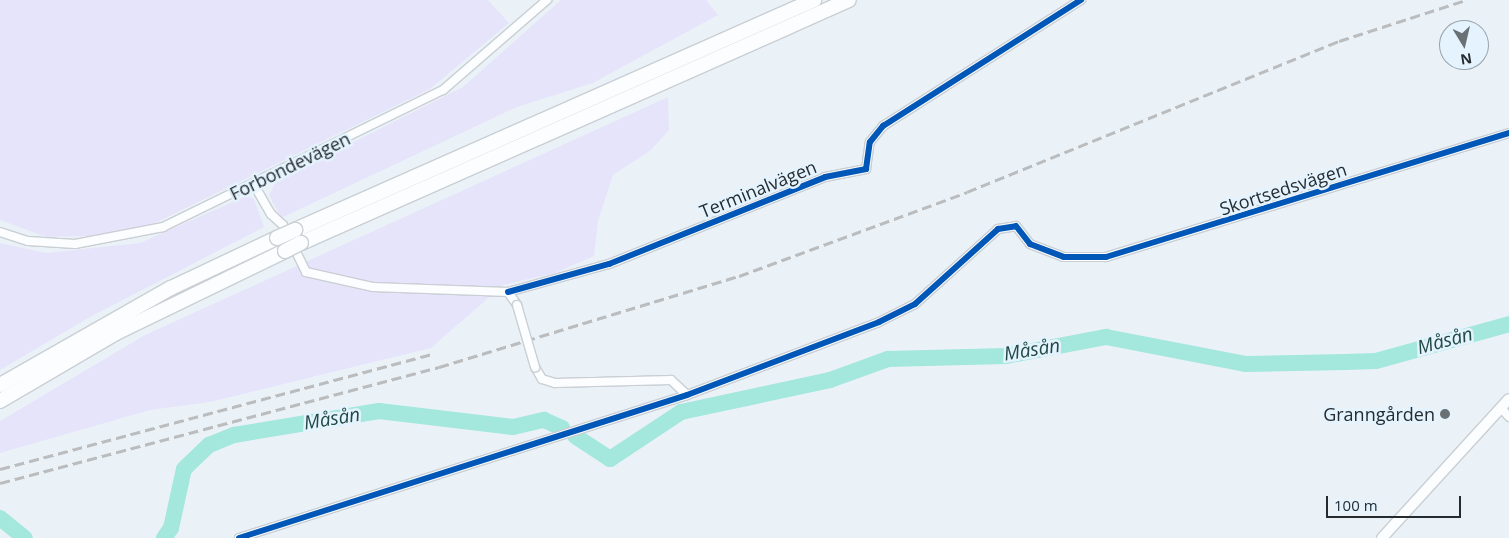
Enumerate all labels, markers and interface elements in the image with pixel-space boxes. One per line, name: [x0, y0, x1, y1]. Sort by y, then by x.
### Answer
north arrow: [1439, 20, 1489, 70]
text: N: [1459, 49, 1473, 70]
street label: Forbondevägen: [226, 127, 354, 205]
street label: Terminalvägen: [696, 156, 820, 222]
street label: Skortsedsvägen: [1217, 158, 1349, 220]
water label: Måsån: [1415, 323, 1475, 359]
water label: Måsån: [1002, 334, 1062, 366]
water label: Måsån: [302, 403, 362, 435]
place label: Granngården: [1323, 403, 1435, 425]
marker: Granngården: [1439, 408, 1451, 420]
scale bar: [1329, 486, 1464, 518]
text: 100 m: [1334, 495, 1378, 515]

